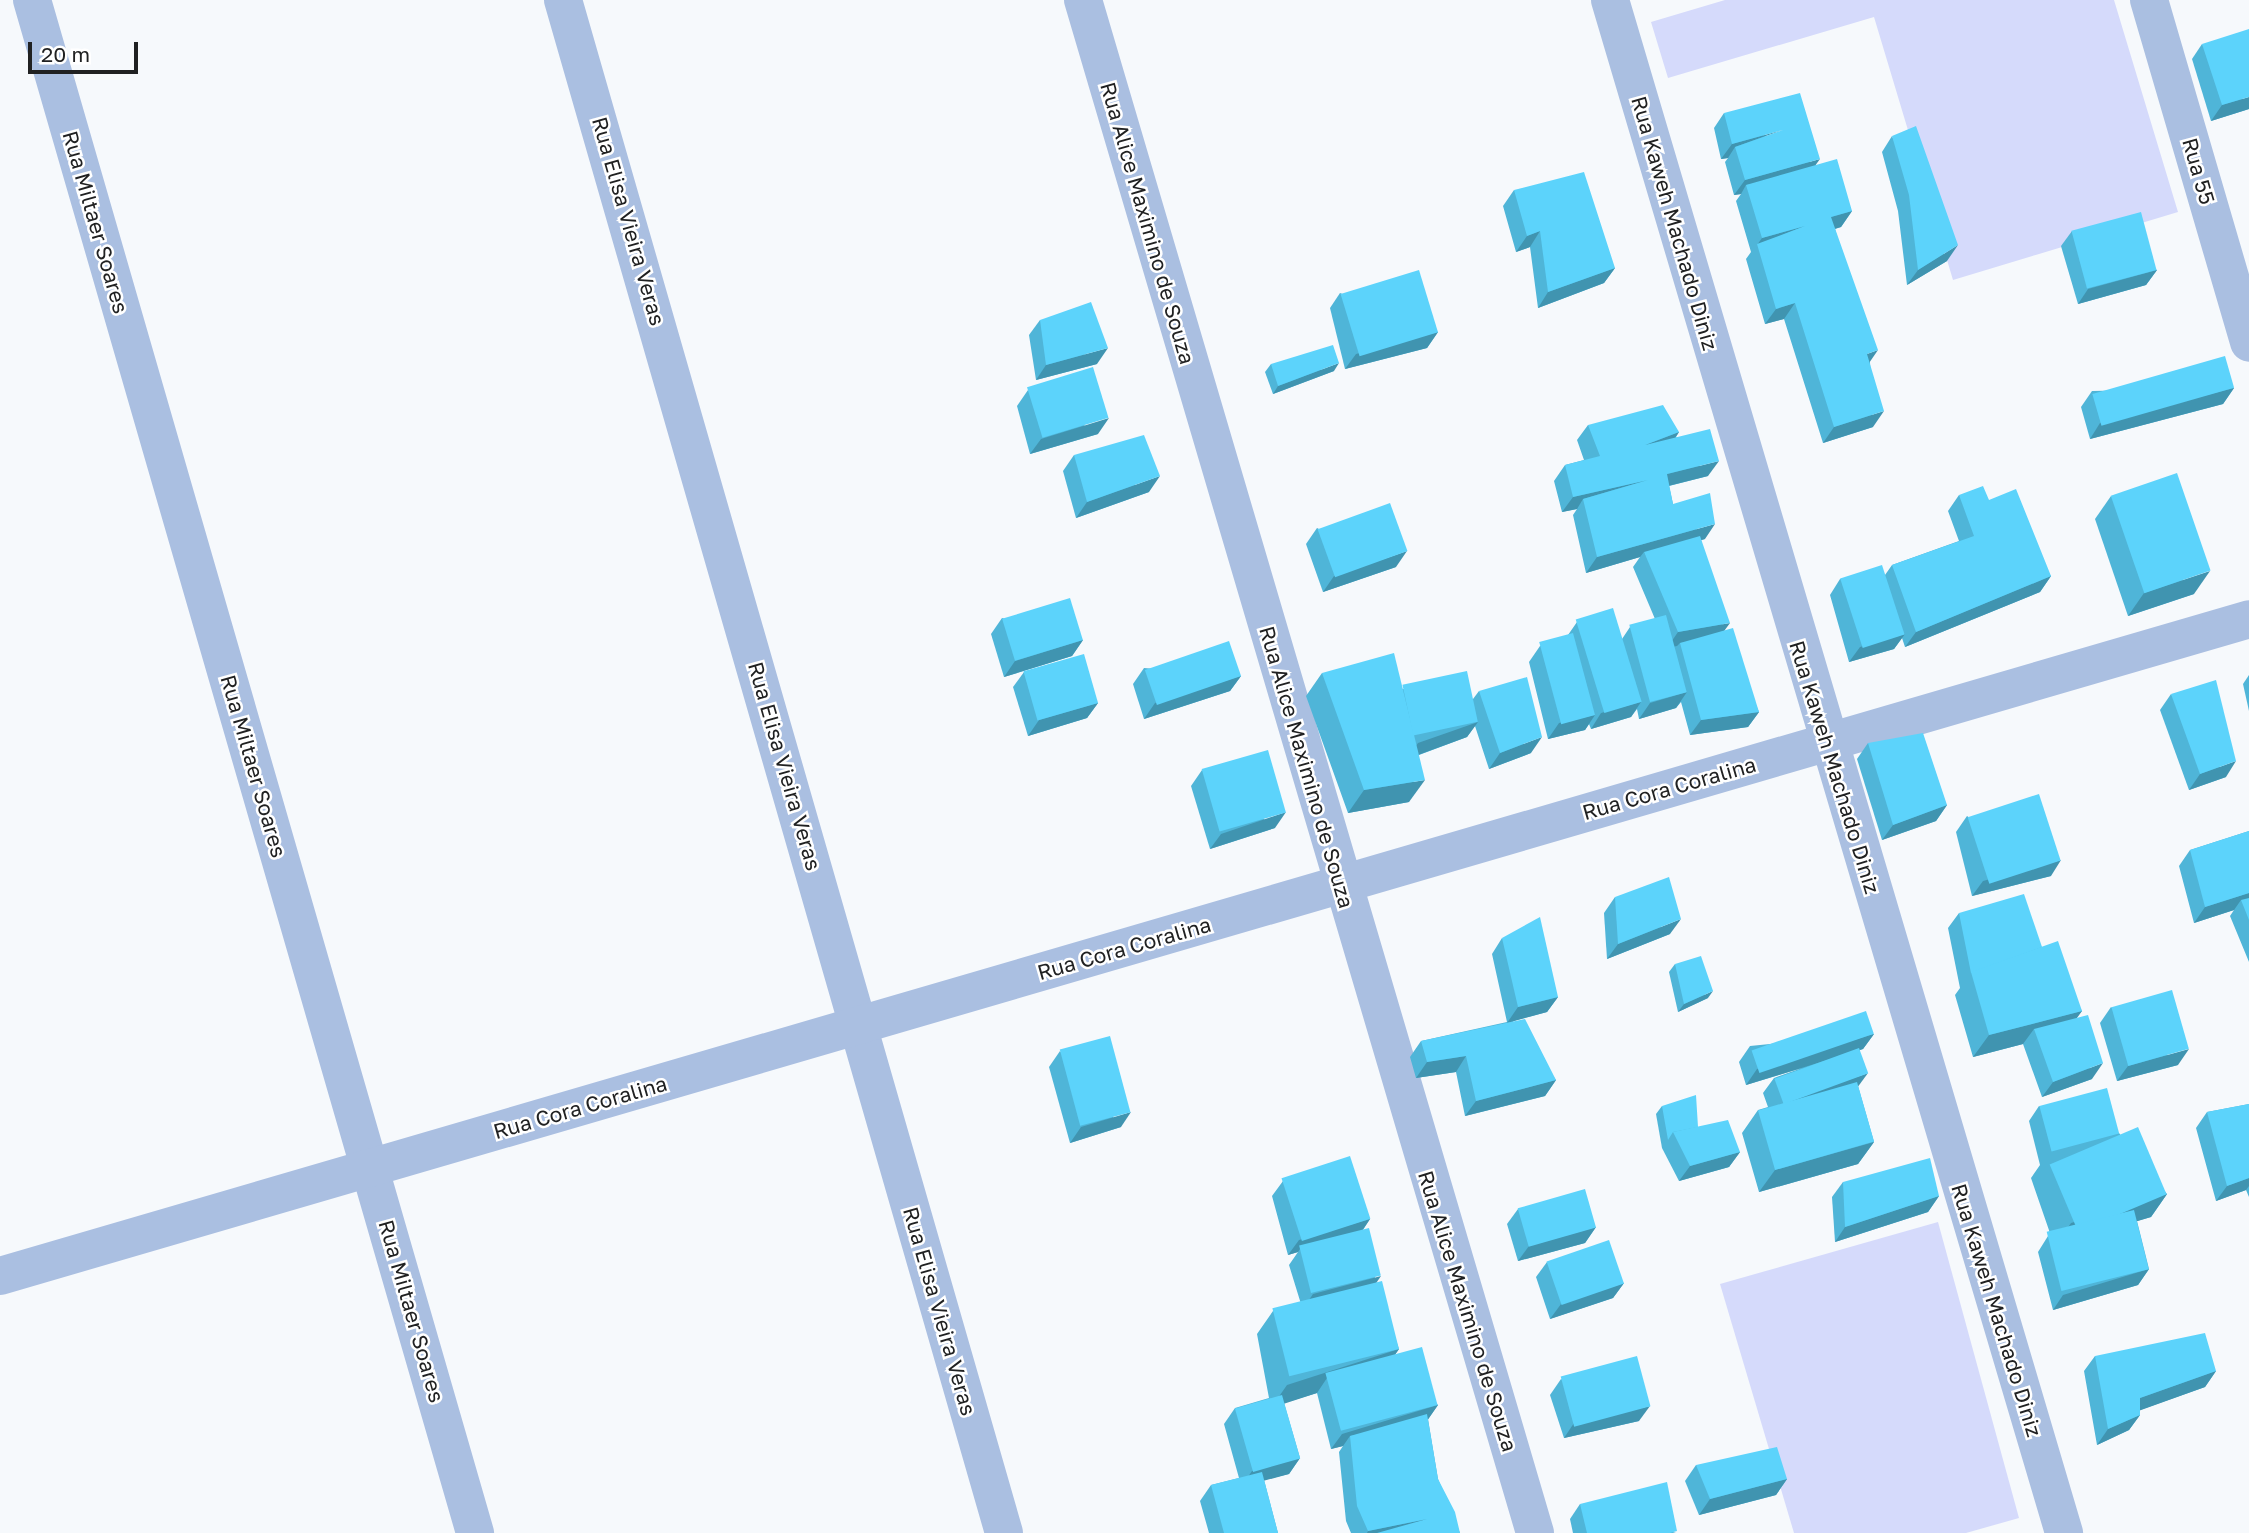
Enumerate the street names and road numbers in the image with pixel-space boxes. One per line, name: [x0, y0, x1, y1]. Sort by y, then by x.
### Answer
street label: Rua Alice Maximino de Souza: [1096, 79, 1200, 367]
street label: Rua Kaweh Machado Diniz: [1627, 93, 1723, 353]
street label: Rua Elisa Vieira Veras: [587, 114, 671, 328]
street label: Rua Miltaer Soares: [58, 128, 134, 316]
street label: Rua 55: [2178, 135, 2220, 207]
street label: Rua Alice Maximino de Souza: [1255, 623, 1359, 911]
street label: Rua Kaweh Machado Diniz: [1784, 637, 1886, 897]
street label: Rua Elisa Vieira Veras: [743, 659, 827, 873]
street label: Rua Miltaer Soares: [216, 672, 292, 860]
street label: Rua Cora Coralina: [1579, 751, 1759, 825]
street label: Rua Cora Coralina: [1034, 911, 1214, 985]
street label: Rua Cora Coralina: [490, 1070, 670, 1144]
street label: Rua Alice Maximino de Souza: [1413, 1168, 1523, 1454]
street label: Rua Kaweh Machado Diniz: [1946, 1180, 2048, 1440]
street label: Rua Elisa Vieira Veras: [898, 1204, 982, 1418]
street label: Rua Miltaer Soares: [374, 1217, 450, 1405]

